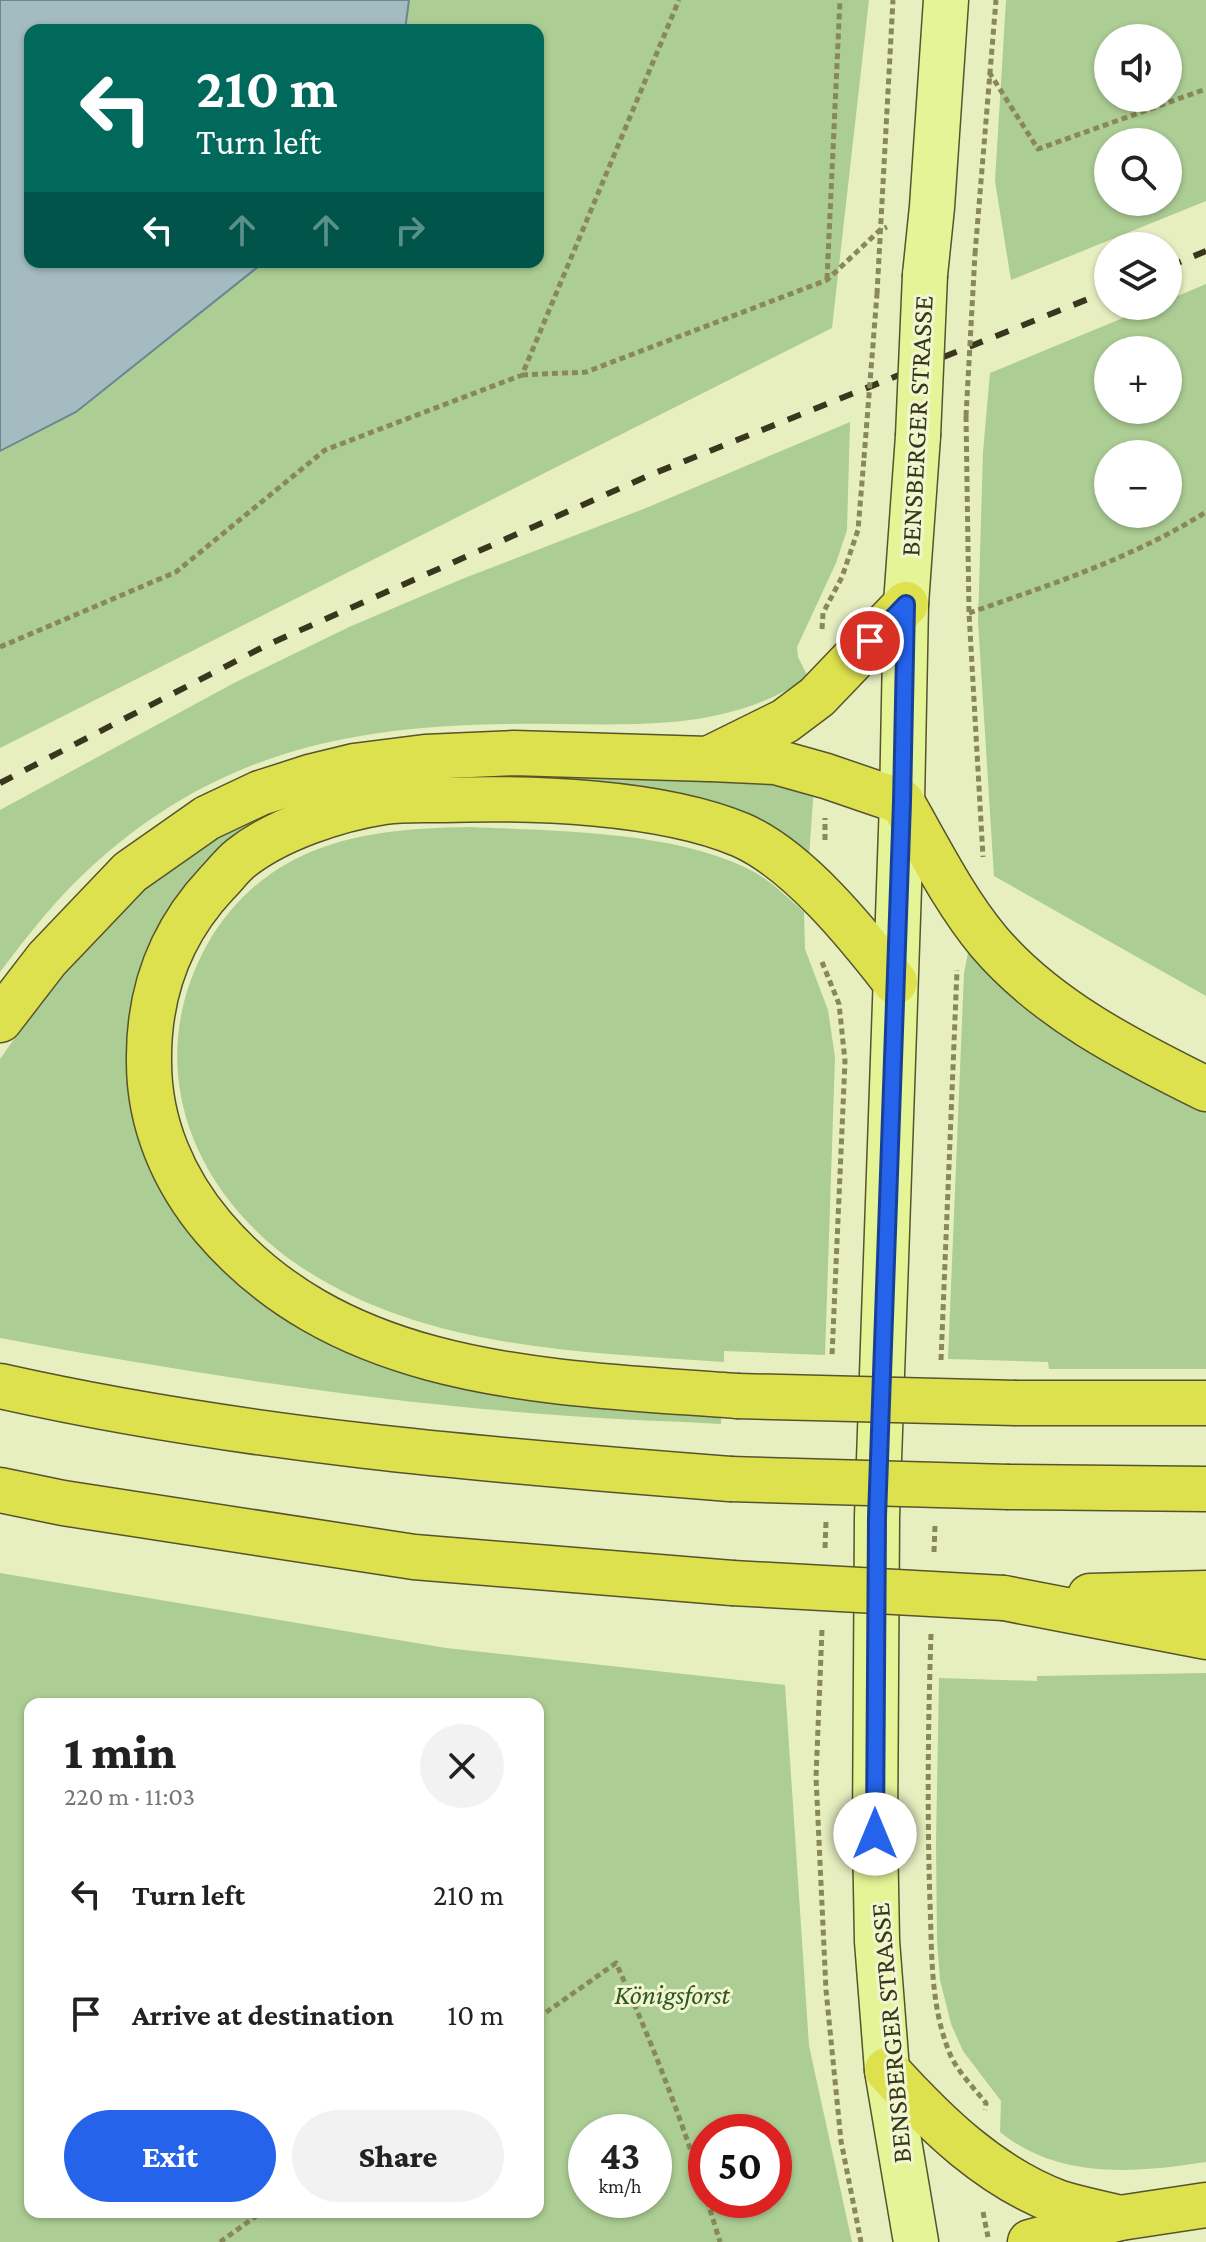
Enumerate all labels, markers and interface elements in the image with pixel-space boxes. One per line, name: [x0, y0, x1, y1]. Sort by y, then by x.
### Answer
map controls: [1094, 24, 1182, 528]
button: sound: [1094, 24, 1182, 112]
icon: left: [64, 56, 168, 160]
text: 210 m: [196, 57, 338, 119]
text: Turn left: [196, 122, 321, 162]
button: search: [1094, 128, 1182, 216]
icon: left: [136, 208, 180, 252]
icon: ahead: [220, 208, 264, 252]
icon: ahead: [304, 208, 348, 252]
icon: right: [388, 208, 432, 252]
button: layers: [1094, 232, 1182, 320]
street label: BENSBERGER STRASSE: [894, 295, 939, 557]
button: +: [1094, 336, 1182, 424]
button: −: [1094, 440, 1182, 528]
pin: [836, 607, 904, 675]
icon: arrive: [848, 619, 892, 663]
button: close: [420, 1724, 504, 1808]
text: 1 min: [64, 1725, 176, 1778]
text: 220 m · 11:03: [64, 1782, 195, 1811]
position arrow: [833, 1792, 917, 1876]
icon: left: [64, 1872, 108, 1916]
text: Turn left: [132, 1878, 245, 1911]
text: 210 m: [433, 1878, 504, 1911]
street label: BENSBERGER STRASSE: [864, 1901, 917, 2165]
park label: Königsforst: [614, 1979, 731, 2010]
icon: arrive: [64, 1992, 108, 2036]
text: Arrive at destination: [132, 1998, 394, 2031]
text: 10 m: [447, 1998, 504, 2031]
button: Exit: [64, 2110, 276, 2202]
button: Share: [292, 2110, 504, 2202]
speed limit sign: 50: [688, 2114, 792, 2218]
text: 43: [600, 2133, 640, 2178]
text: km/h: [598, 2175, 642, 2197]

